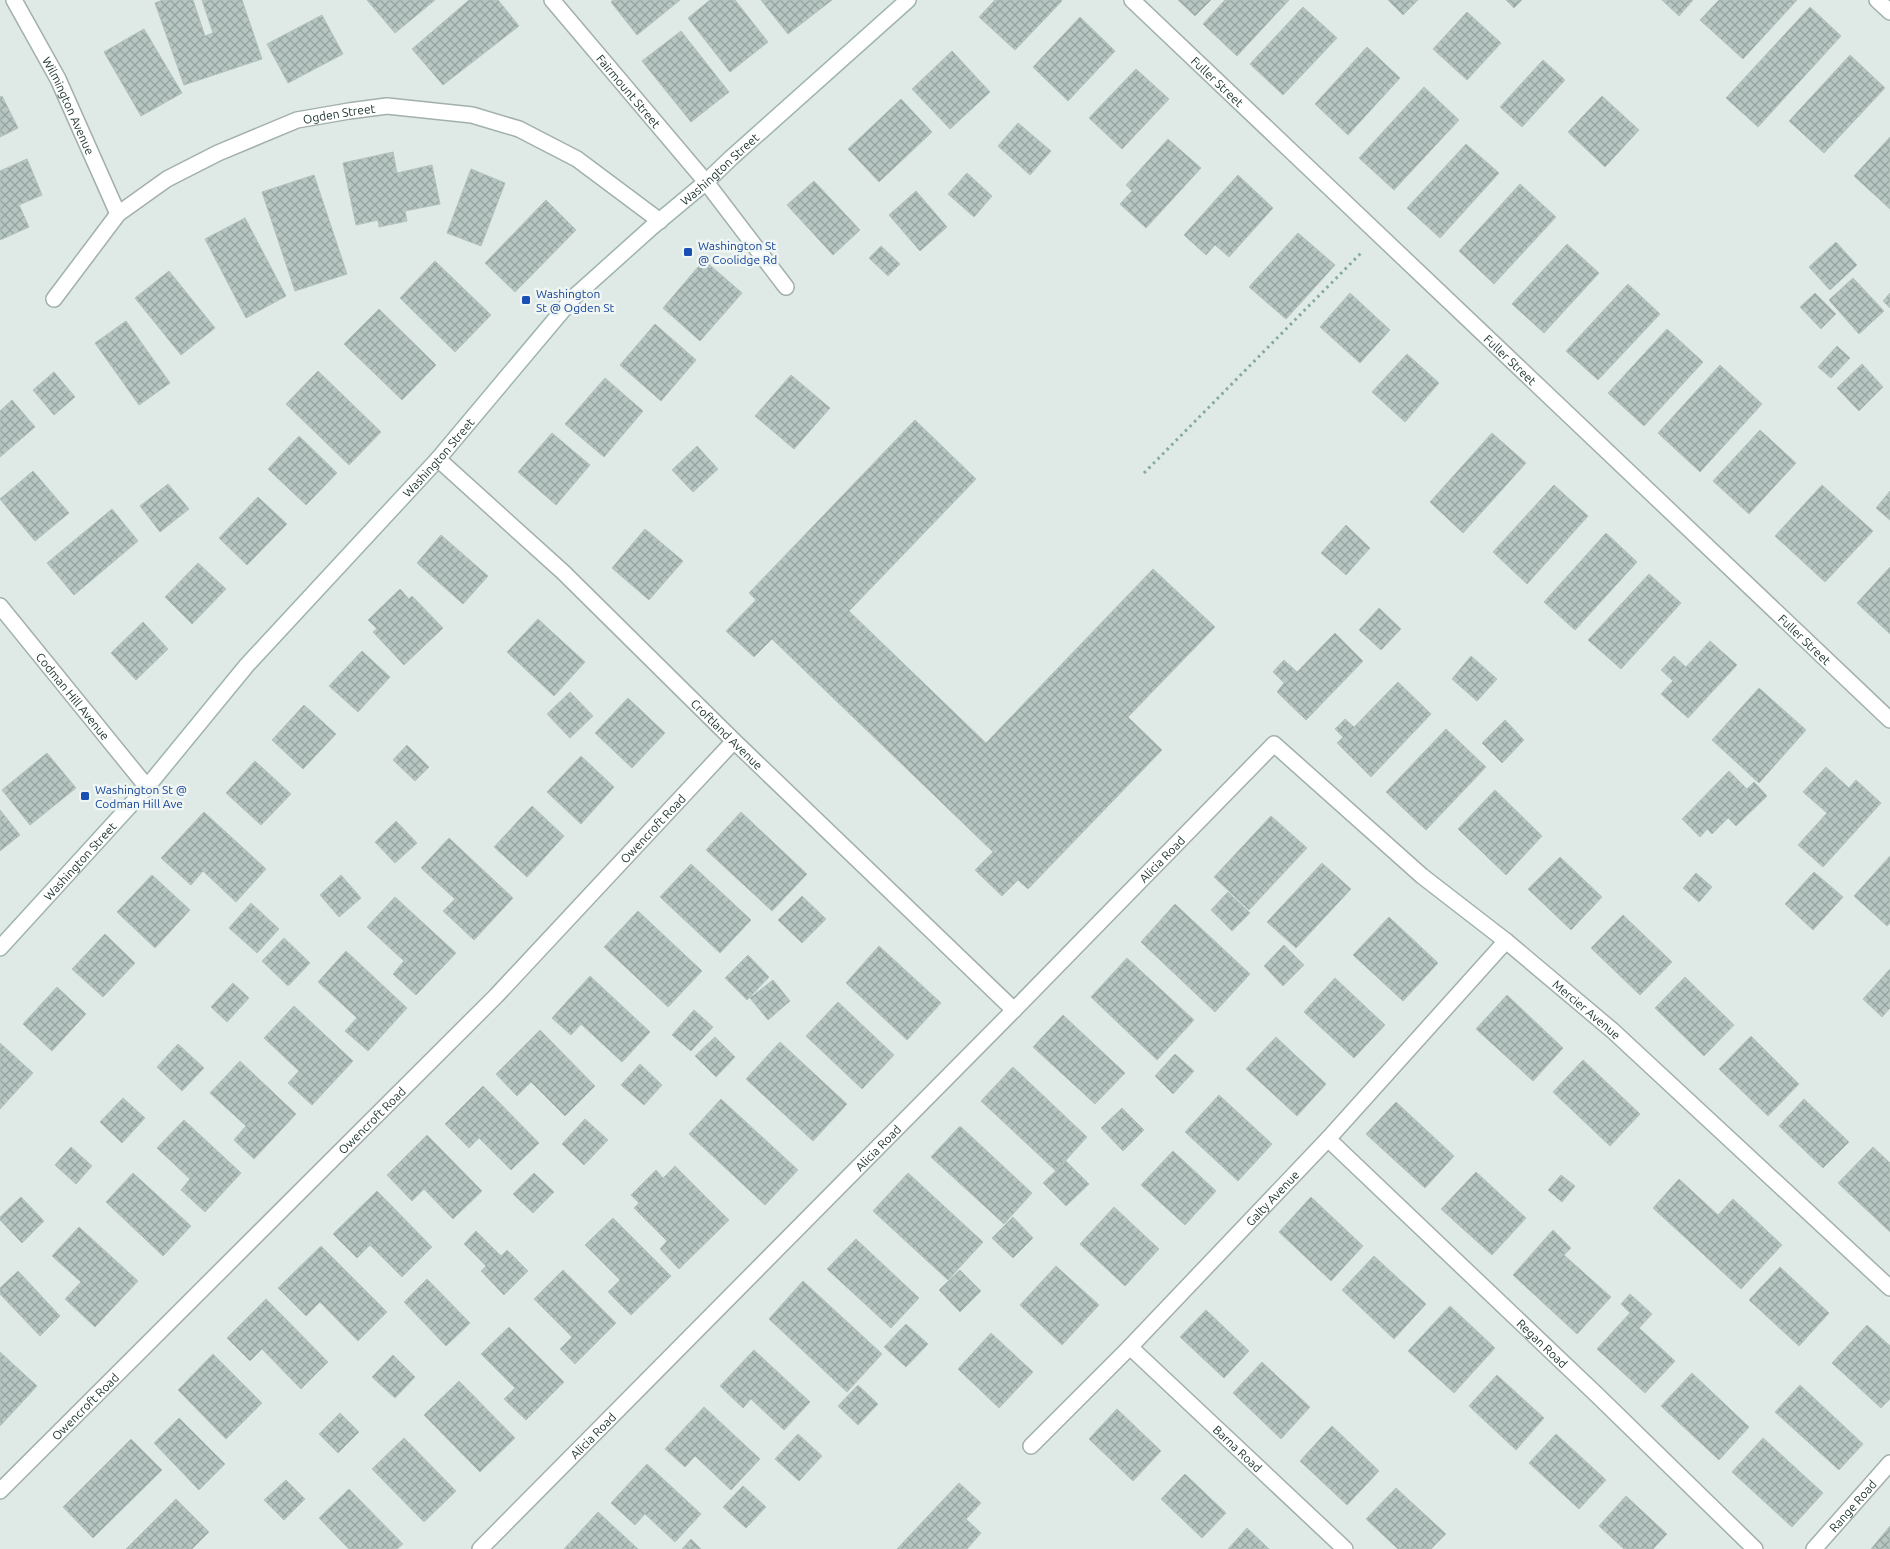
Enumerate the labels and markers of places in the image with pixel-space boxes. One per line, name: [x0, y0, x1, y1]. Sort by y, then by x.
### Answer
place label: Washington St @ Coolidge Rd: [698, 239, 777, 266]
marker: Washington St @ Coolidge Rd: [682, 246, 694, 258]
place label: Washington St @ Ogden St: [536, 287, 615, 314]
marker: Washington St @ Ogden St: [520, 294, 532, 306]
place label: Washington St @ Codman Hill Ave: [95, 783, 187, 810]
marker: Washington St @ Codman Hill Ave: [79, 790, 91, 802]

